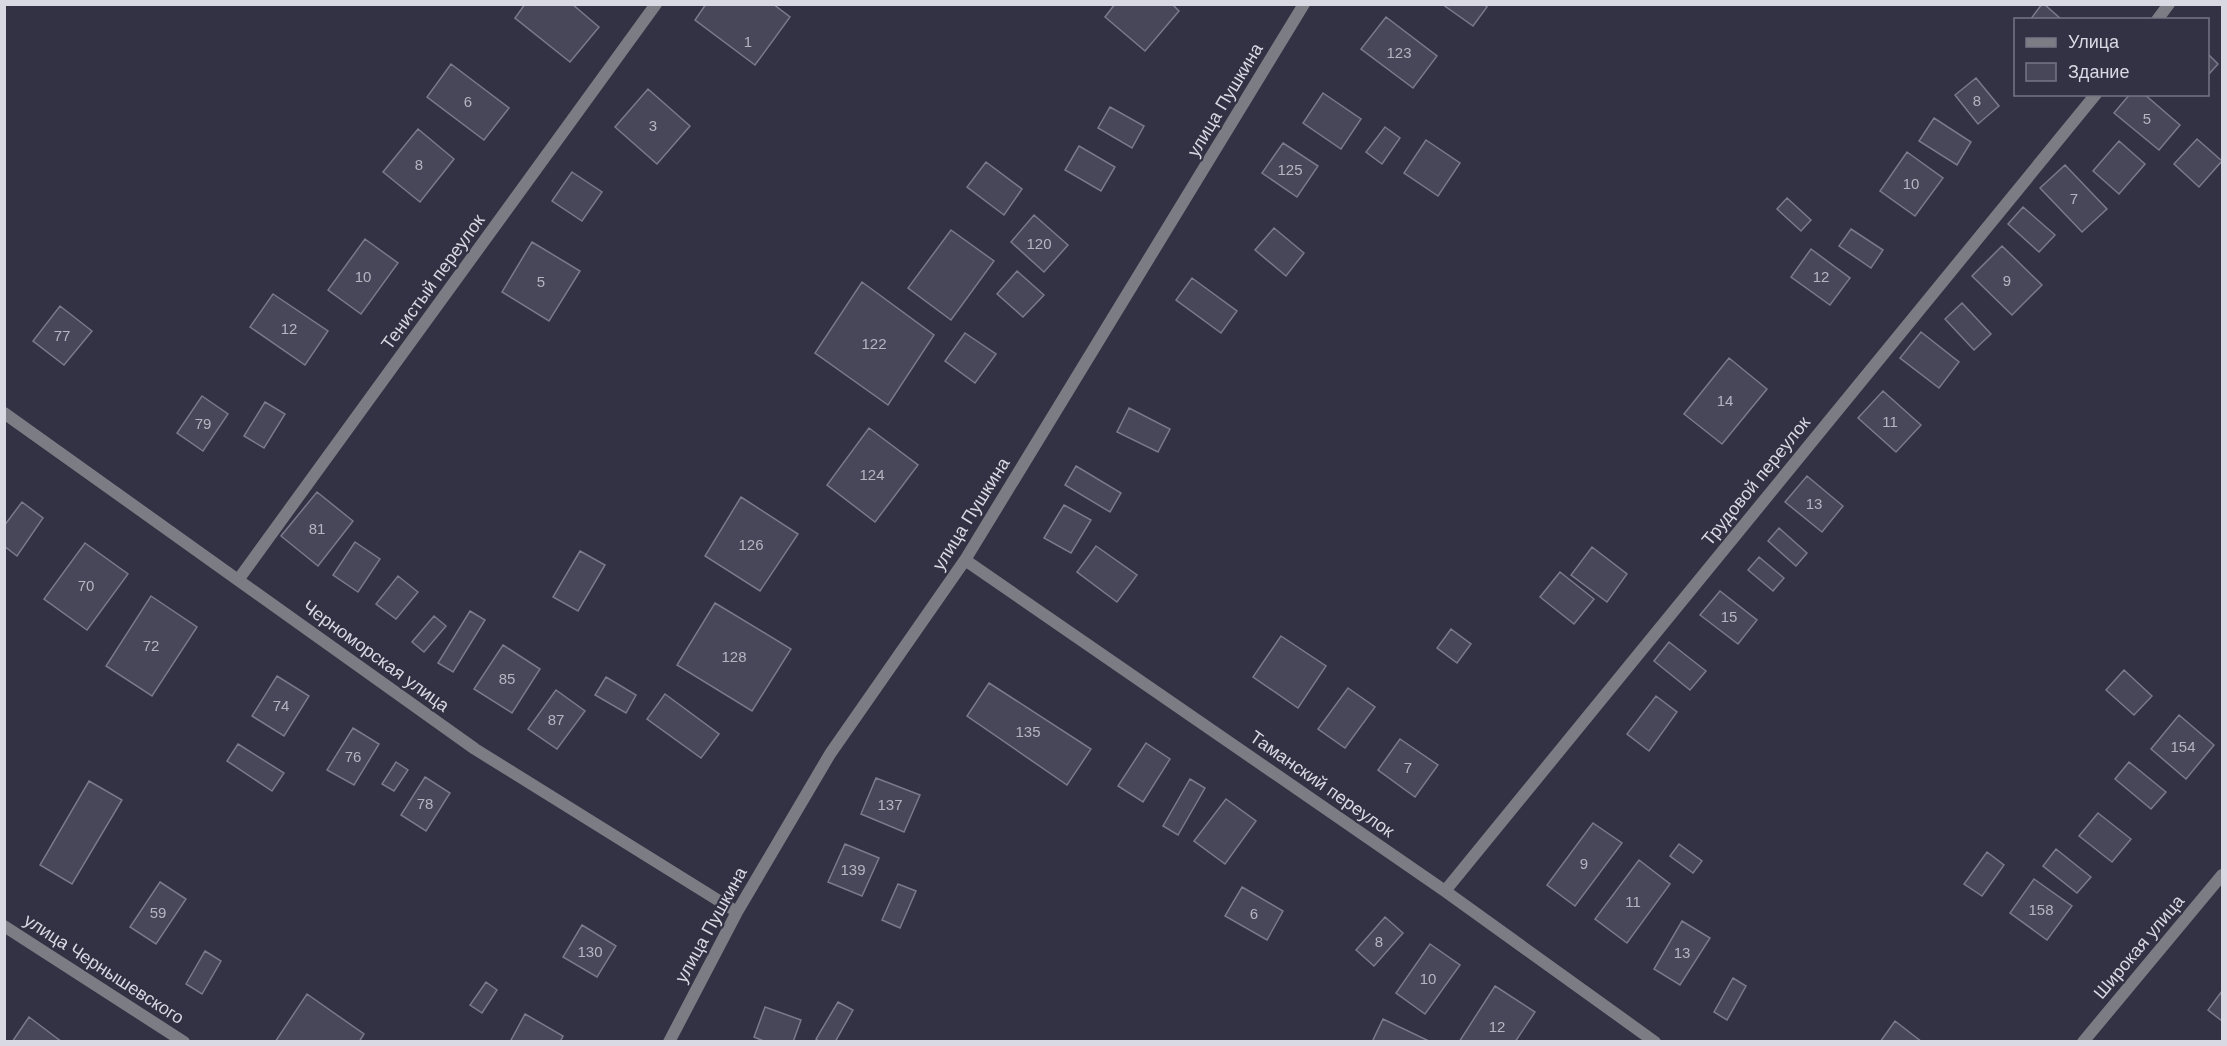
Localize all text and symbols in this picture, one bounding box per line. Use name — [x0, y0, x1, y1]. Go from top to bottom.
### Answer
legend — [2014, 18, 2209, 96]
text: Улица — [2068, 32, 2120, 52]
house number: 1 — [744, 33, 752, 50]
street label: улица Пушкина — [1183, 39, 1267, 160]
house number: 123 — [1386, 44, 1412, 61]
text: Здание — [2068, 62, 2129, 82]
house number: 8 — [1973, 92, 1981, 109]
house number: 6 — [464, 93, 472, 110]
house number: 5 — [2143, 110, 2151, 127]
house number: 3 — [649, 117, 657, 134]
house number: 8 — [415, 156, 423, 173]
house number: 125 — [1277, 161, 1303, 178]
house number: 10 — [1903, 175, 1919, 192]
house number: 7 — [2070, 190, 2078, 207]
street label: Тенистый переулок — [377, 210, 489, 353]
house number: 120 — [1026, 235, 1052, 252]
house number: 10 — [355, 268, 371, 285]
house number: 12 — [1813, 268, 1829, 285]
house number: 9 — [2003, 272, 2011, 289]
house number: 5 — [537, 273, 545, 290]
house number: 12 — [281, 320, 297, 337]
house number: 77 — [54, 327, 70, 344]
house number: 122 — [861, 335, 887, 352]
house number: 14 — [1717, 392, 1733, 409]
street label: Трудовой переулок — [1698, 412, 1814, 549]
house number: 11 — [1882, 413, 1898, 430]
house number: 79 — [195, 415, 211, 432]
street label: улица Пушкина — [928, 453, 1014, 574]
house number: 124 — [859, 466, 885, 483]
house number: 13 — [1806, 495, 1822, 512]
house number: 81 — [309, 520, 325, 537]
house number: 126 — [738, 536, 764, 553]
house number: 70 — [78, 577, 94, 594]
street label: Черноморская улица — [299, 596, 454, 716]
house number: 15 — [1721, 608, 1737, 625]
house number: 72 — [143, 637, 159, 654]
house number: 128 — [721, 648, 747, 665]
house number: 85 — [499, 670, 515, 687]
house number: 74 — [273, 697, 289, 714]
house number: 87 — [548, 711, 564, 728]
house number: 135 — [1015, 723, 1041, 740]
street label: Таманский переулок — [1246, 727, 1398, 841]
house number: 154 — [2170, 738, 2196, 755]
house number: 76 — [345, 748, 361, 765]
house number: 7 — [1404, 759, 1412, 776]
house number: 78 — [417, 795, 433, 812]
house number: 137 — [877, 796, 903, 813]
house number: 9 — [1580, 855, 1588, 872]
house number: 139 — [840, 861, 866, 878]
street label: улица Пушкина — [671, 863, 751, 986]
street label: Широкая улица — [2090, 890, 2189, 1003]
house number: 11 — [1625, 893, 1641, 910]
house number: 158 — [2028, 901, 2054, 918]
house number: 59 — [150, 904, 166, 921]
house number: 6 — [1250, 905, 1258, 922]
street label: улица Чернышевского — [20, 910, 188, 1028]
house number: 8 — [1375, 933, 1383, 950]
house number: 130 — [577, 943, 603, 960]
house number: 13 — [1674, 944, 1690, 961]
house number: 10 — [1420, 970, 1436, 987]
house number: 12 — [1489, 1018, 1505, 1035]

